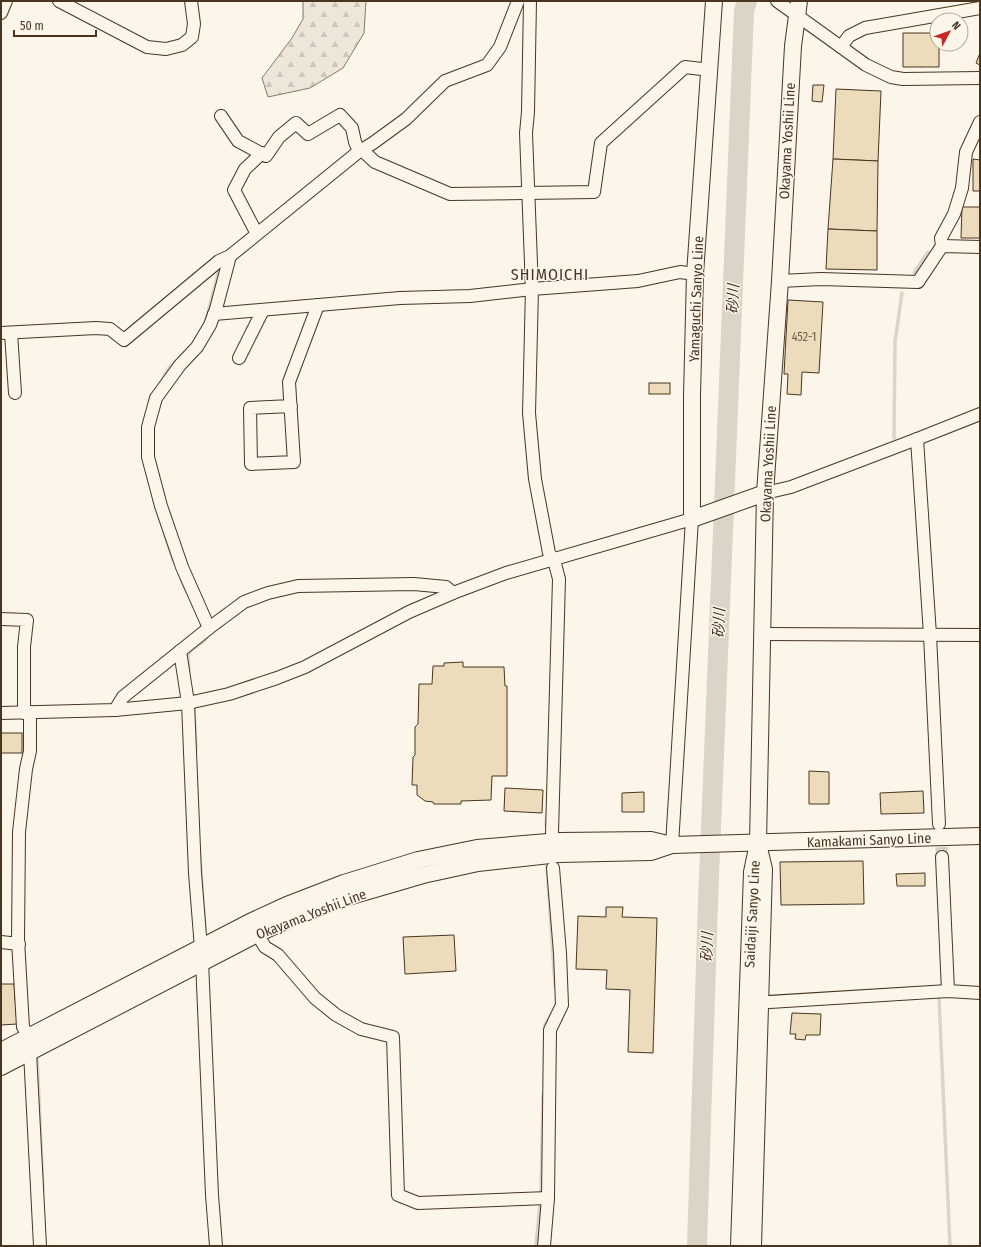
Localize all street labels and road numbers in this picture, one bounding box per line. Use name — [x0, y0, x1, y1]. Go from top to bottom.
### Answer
street label: Okayama Yoshii Line — [776, 82, 799, 200]
street label: Yamaguchi Sanyo Line — [686, 236, 707, 362]
street label: Okayama Yoshii Line — [757, 405, 780, 523]
street label: Kamakami Sanyo Line — [807, 830, 932, 851]
street label: Saidaiji Sanyo Line — [741, 860, 764, 968]
street label: Okayama Yoshii Line — [254, 886, 369, 943]

